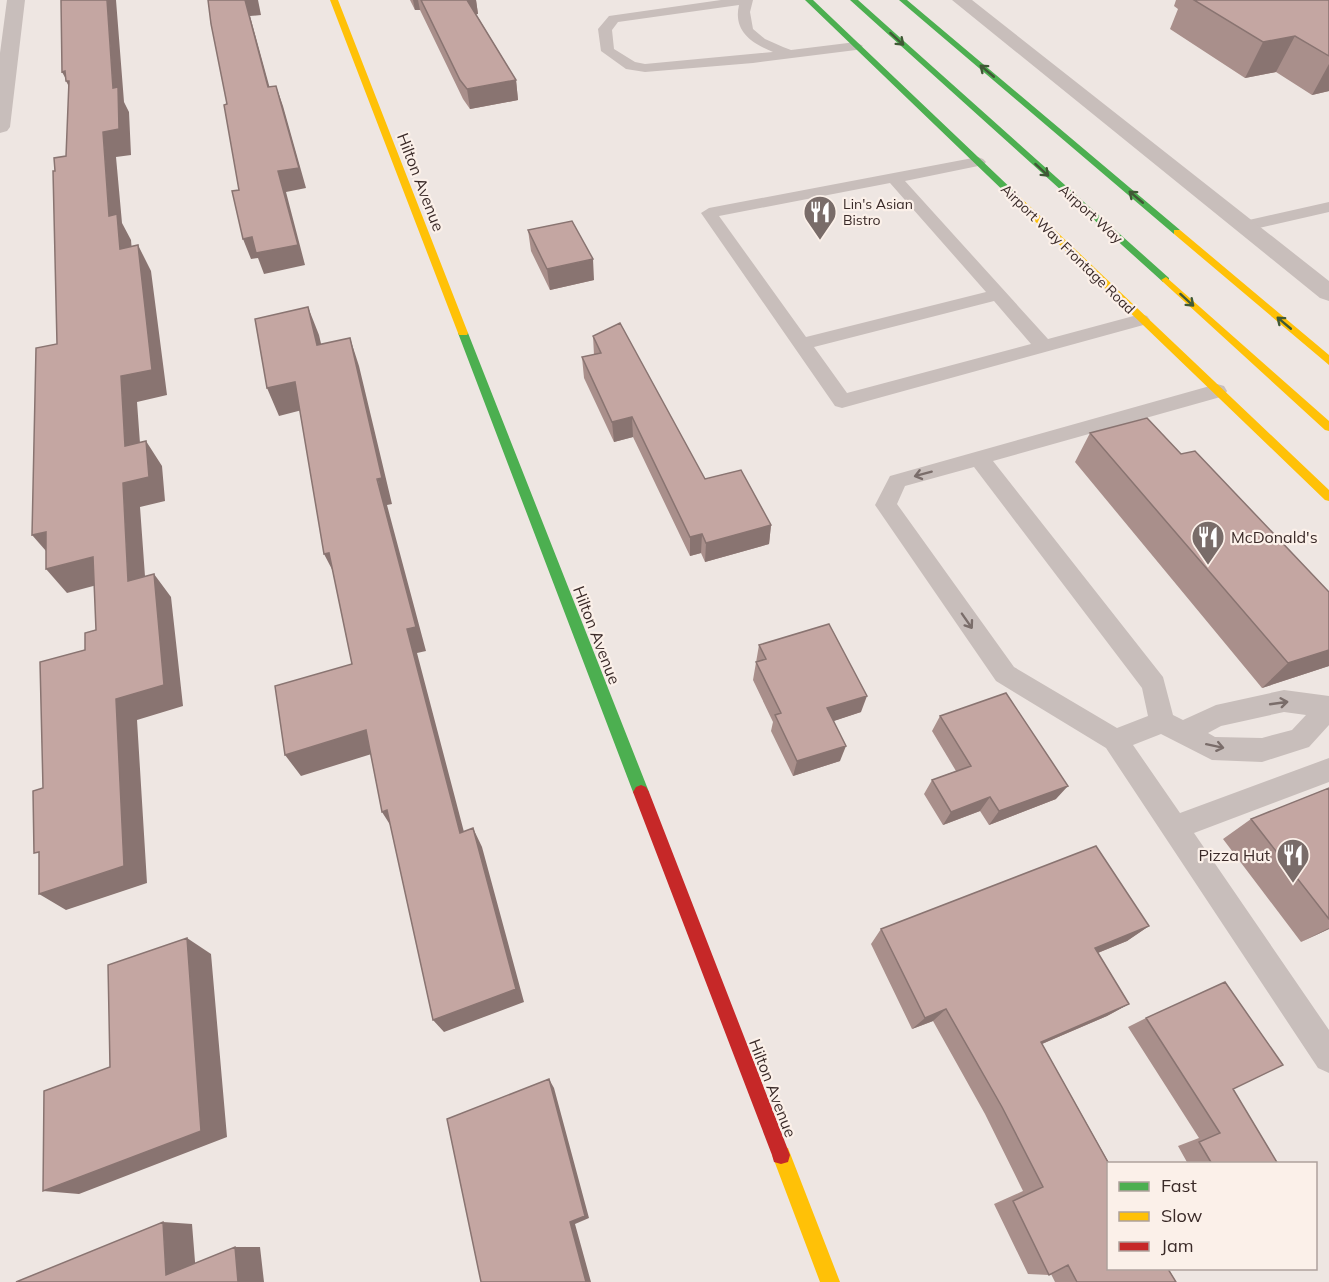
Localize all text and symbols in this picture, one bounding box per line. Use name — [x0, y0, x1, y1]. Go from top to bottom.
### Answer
one-way arrow — [889, 32, 904, 46]
one-way arrow — [979, 65, 995, 78]
street label: Hilton Avenue — [393, 130, 449, 234]
one-way arrow — [1034, 162, 1049, 176]
street label: Airport Way Frontage Road — [997, 180, 1139, 318]
street label: Airport Way — [1055, 181, 1127, 248]
one-way arrow — [1128, 191, 1144, 204]
restaurant icon: Lin's Asian Bistro — [802, 194, 838, 241]
place label: Lin's Asian Bistro — [843, 195, 913, 229]
one-way arrow — [1179, 293, 1194, 307]
one-way arrow — [1276, 317, 1292, 330]
one-way arrow — [914, 468, 933, 480]
restaurant icon: McDonald's — [1190, 519, 1226, 566]
place label: McDonald's — [1231, 527, 1318, 547]
street label: Hilton Avenue — [569, 583, 625, 687]
one-way arrow — [961, 613, 974, 629]
one-way arrow — [1268, 697, 1288, 708]
one-way arrow — [1205, 741, 1224, 752]
restaurant icon: Pizza Hut — [1275, 837, 1311, 884]
place label: Pizza Hut — [1198, 845, 1270, 865]
street label: Hilton Avenue — [745, 1036, 801, 1140]
legend — [1107, 1162, 1317, 1270]
text: Fast — [1161, 1174, 1197, 1197]
text: Slow — [1161, 1204, 1203, 1227]
text: Jam — [1161, 1234, 1194, 1257]

